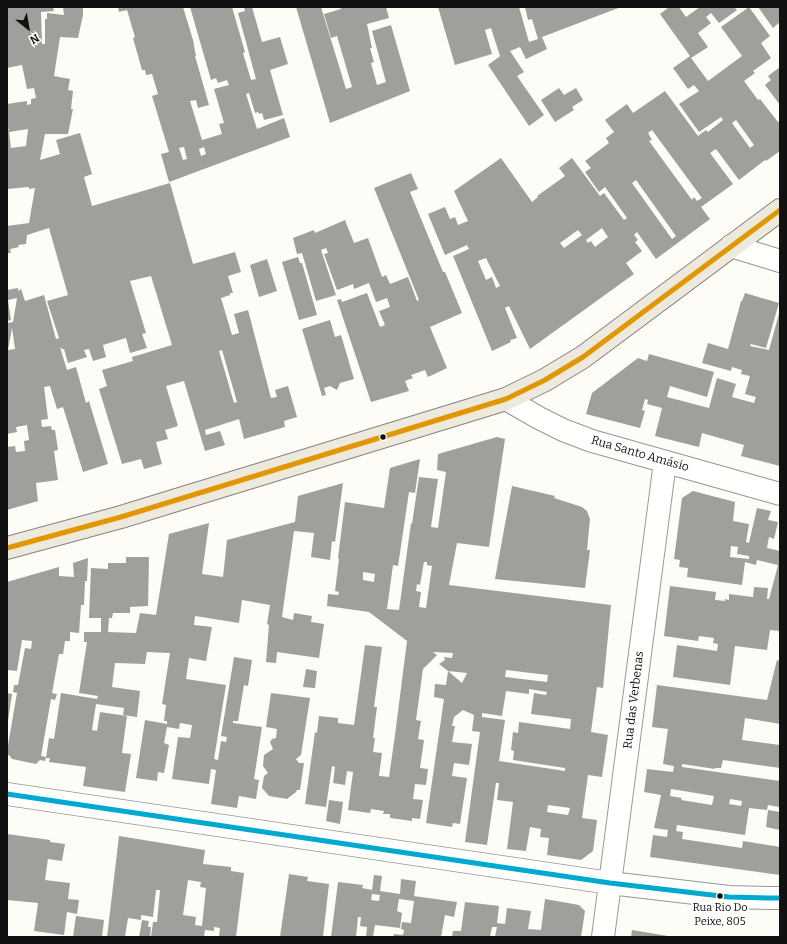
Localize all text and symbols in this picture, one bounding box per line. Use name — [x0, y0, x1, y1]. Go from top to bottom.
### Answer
north arrow — [8, 8, 48, 48]
text: N — [27, 31, 41, 46]
unlabelled marker — [378, 432, 388, 442]
street label: Rua Santo Amásio — [589, 433, 691, 475]
street label: Rua das Verbenas — [621, 650, 647, 750]
marker: Rua Rio Do Peixe, 805 — [715, 891, 725, 901]
place label: Rua Rio Do Peixe, 805 — [692, 901, 748, 927]

